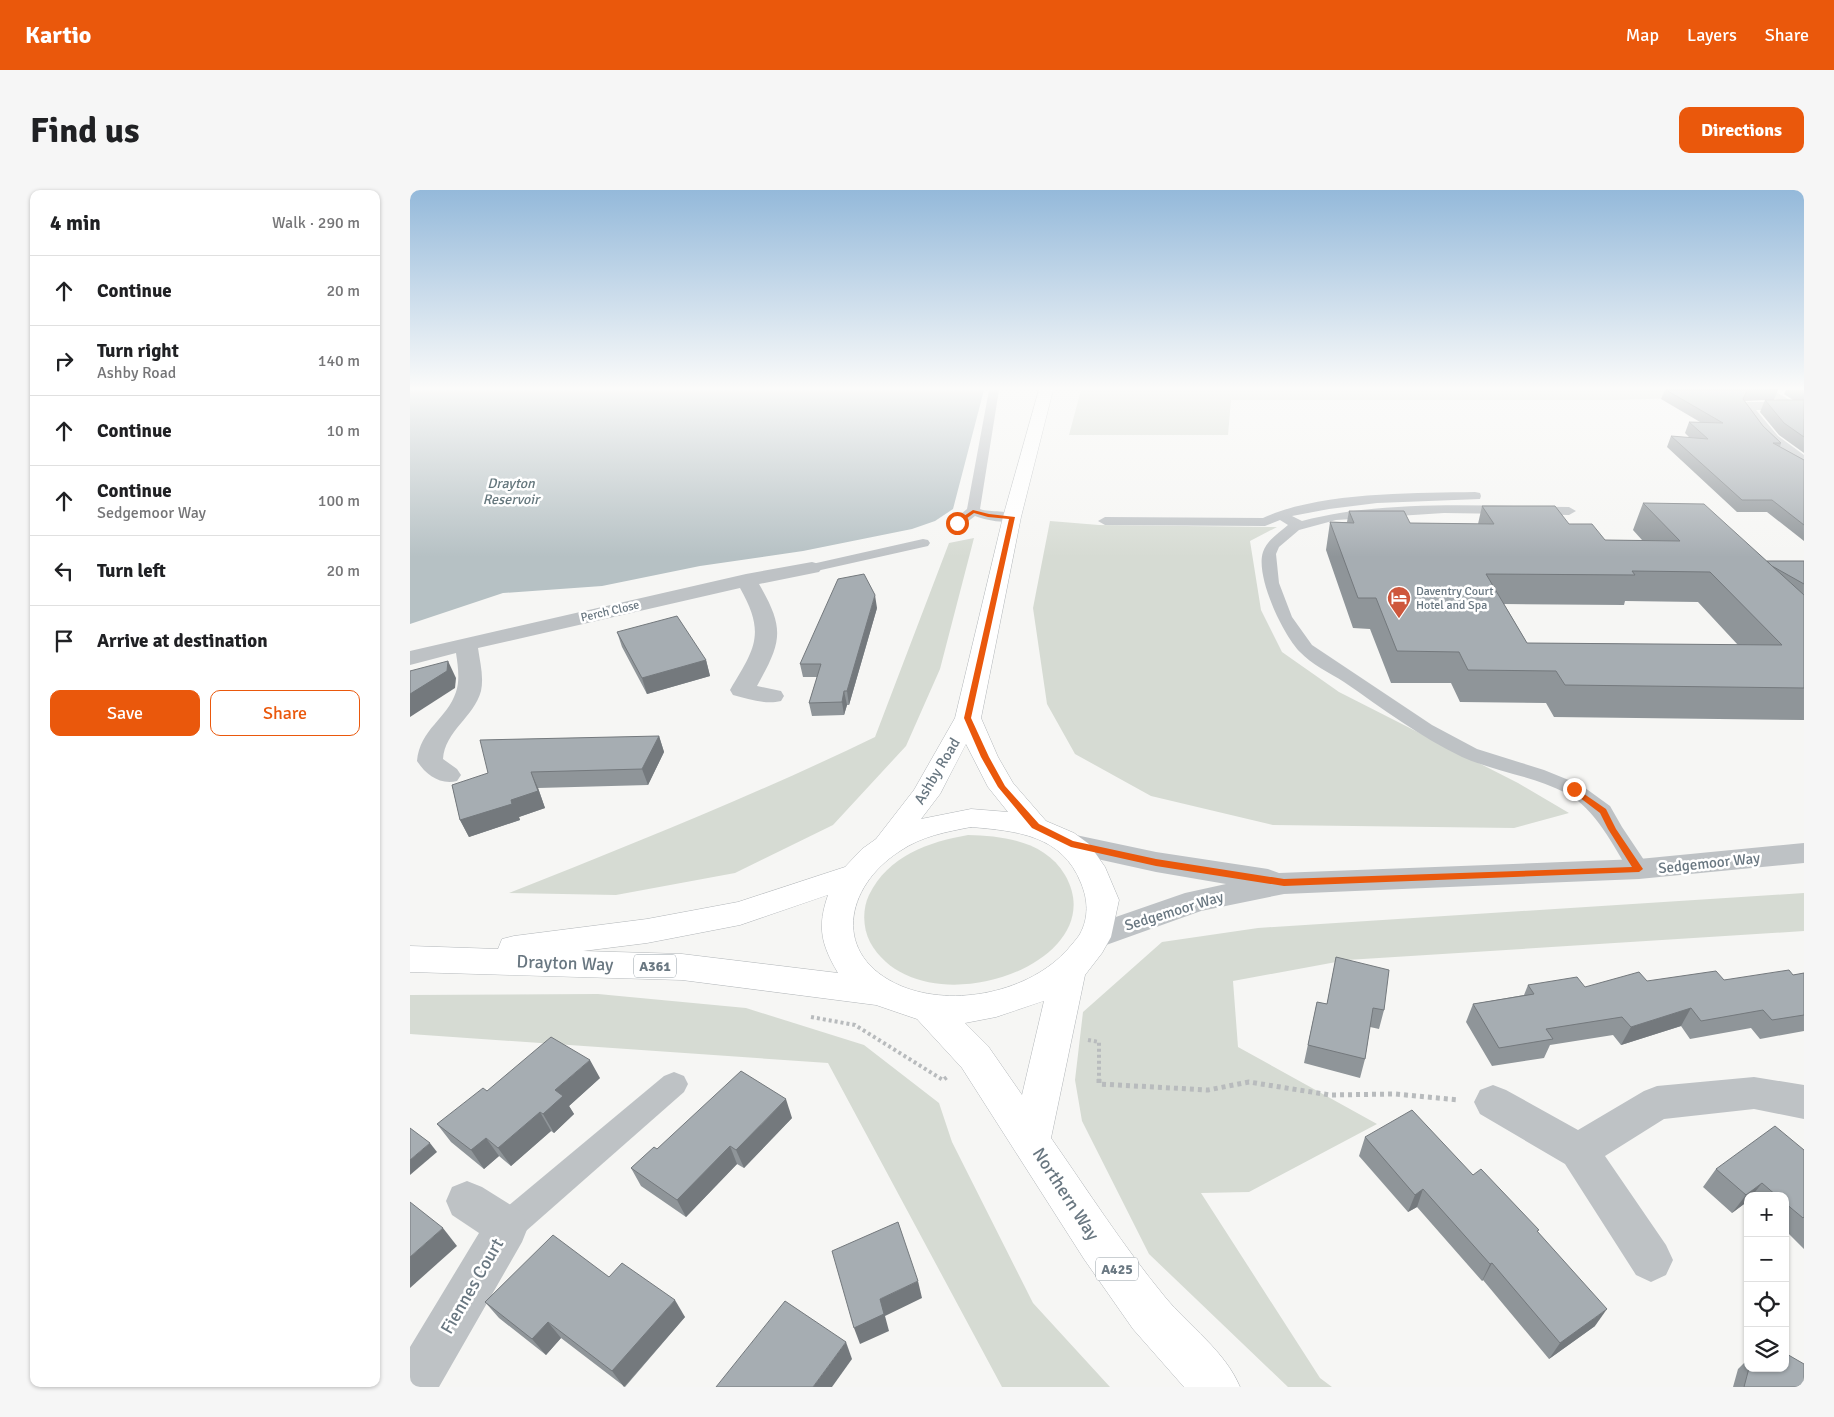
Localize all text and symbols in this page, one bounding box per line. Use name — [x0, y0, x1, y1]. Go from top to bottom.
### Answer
text: Kartio — [25, 20, 91, 50]
text: Map — [1626, 24, 1659, 46]
text: Layers — [1687, 24, 1737, 46]
text: Share — [1765, 24, 1809, 46]
button: Directions — [1679, 107, 1804, 153]
text: Find us — [30, 109, 140, 152]
text: 4 min — [50, 210, 101, 236]
text: Walk · 290 m — [272, 213, 360, 233]
icon: ahead — [50, 277, 78, 305]
text: Continue — [97, 279, 172, 303]
text: 20 m — [326, 281, 360, 301]
text: Turn right — [97, 339, 179, 363]
icon: right — [50, 347, 78, 375]
text: 140 m — [318, 351, 360, 371]
text: Ashby Road — [97, 363, 176, 383]
icon: ahead — [50, 417, 78, 445]
text: Continue — [97, 419, 172, 443]
text: 10 m — [326, 421, 360, 441]
water label: Drayton Reservoir — [483, 475, 541, 508]
text: Continue — [97, 479, 172, 503]
icon: ahead — [50, 487, 78, 515]
text: 100 m — [318, 491, 360, 511]
text: Sedgemoor Way — [97, 503, 206, 523]
route start — [946, 512, 969, 535]
icon: left — [50, 557, 78, 585]
text: Turn left — [97, 559, 166, 583]
text: 20 m — [326, 561, 360, 581]
place label: Daventry Court Hotel and Spa — [1416, 584, 1493, 613]
hotel icon: Daventry Court Hotel and Spa — [1386, 585, 1412, 619]
street label: Perch Close — [579, 597, 641, 626]
icon: arrive — [50, 627, 78, 655]
text: Arrive at destination — [97, 629, 268, 653]
button: Save — [50, 690, 200, 736]
button: Share — [210, 690, 360, 736]
street label: Ashby Road — [910, 735, 964, 807]
route end — [1563, 778, 1586, 801]
street label: Sedgemoor Way — [1657, 849, 1761, 877]
street label: Sedgemoor Way — [1122, 887, 1226, 935]
street label: Drayton Way — [516, 950, 614, 976]
road number: A361 — [634, 954, 676, 978]
street label: Northern Way — [1028, 1144, 1104, 1245]
map controls — [1744, 1192, 1789, 1372]
button: + — [1744, 1192, 1789, 1237]
street label: Fiennes Court — [436, 1234, 508, 1338]
button: − — [1744, 1237, 1789, 1282]
road number: A425 — [1096, 1258, 1138, 1280]
button: locate — [1744, 1282, 1789, 1327]
button: layers — [1744, 1327, 1789, 1372]

